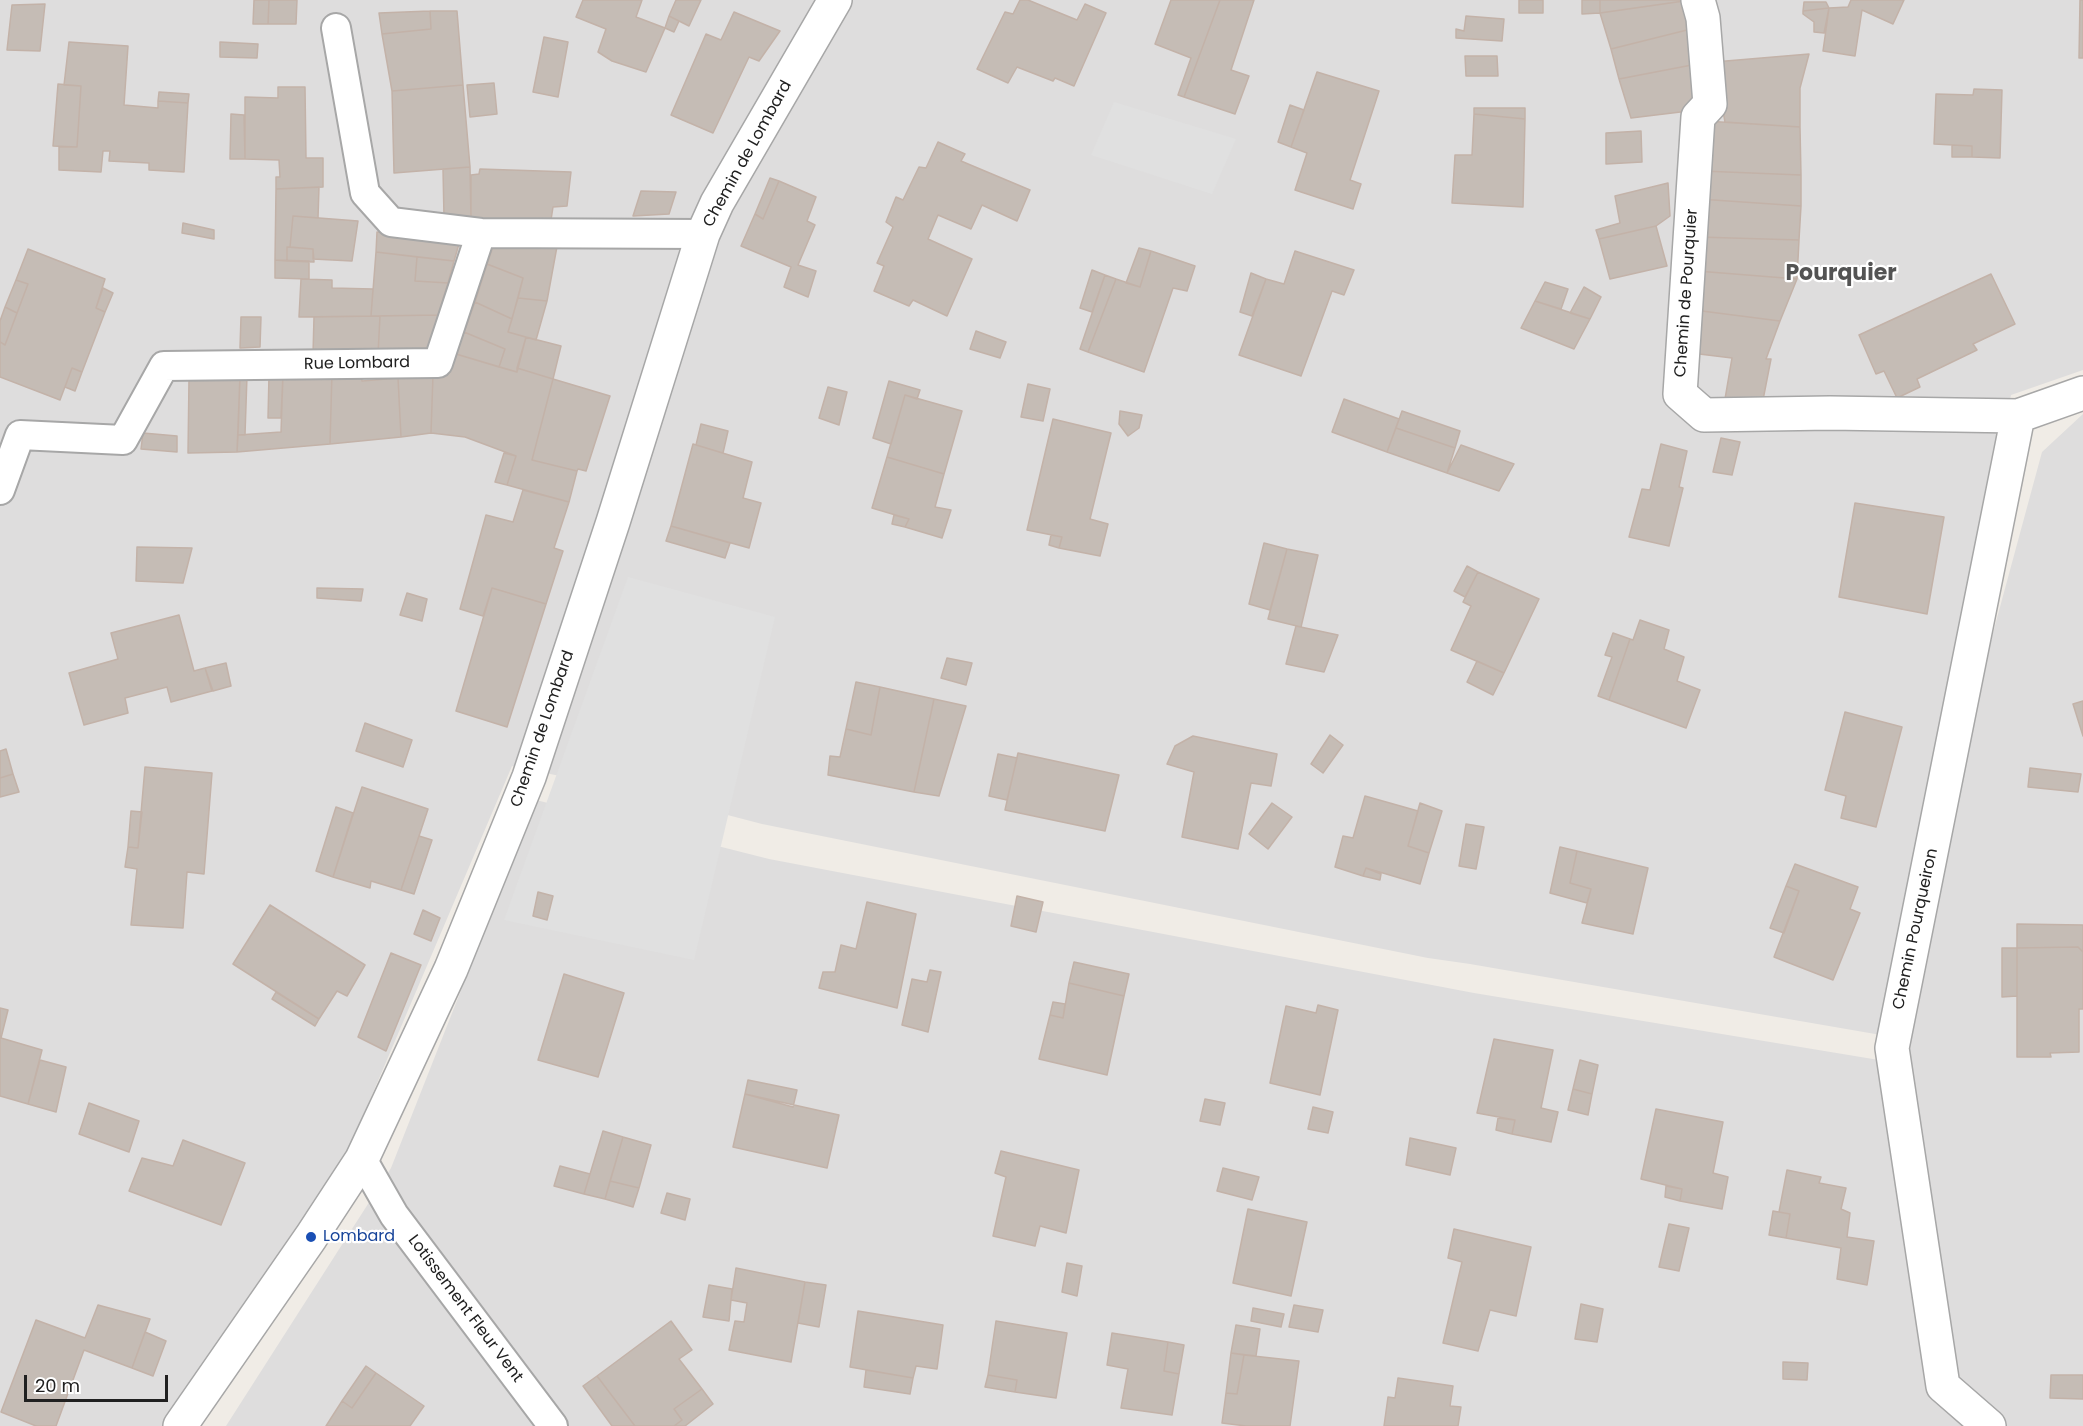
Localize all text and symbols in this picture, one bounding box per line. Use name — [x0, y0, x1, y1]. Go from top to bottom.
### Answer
street label: Chemin de Lombard — [700, 77, 796, 231]
street label: Chemin de Pourquier — [1672, 208, 1702, 378]
district label: Pourquier — [1785, 261, 1897, 287]
street label: Rue Lombard — [304, 353, 410, 375]
street label: Chemin de Lombard — [507, 648, 579, 810]
street label: Chemin Pourqueiron — [1890, 847, 1942, 1011]
place label: Lombard — [323, 1227, 395, 1247]
marker: Lombard — [304, 1230, 318, 1244]
street label: Lotissement Fleur Vent — [403, 1232, 527, 1386]
scale bar — [27, 1363, 171, 1401]
text: 20 m — [35, 1373, 80, 1398]

